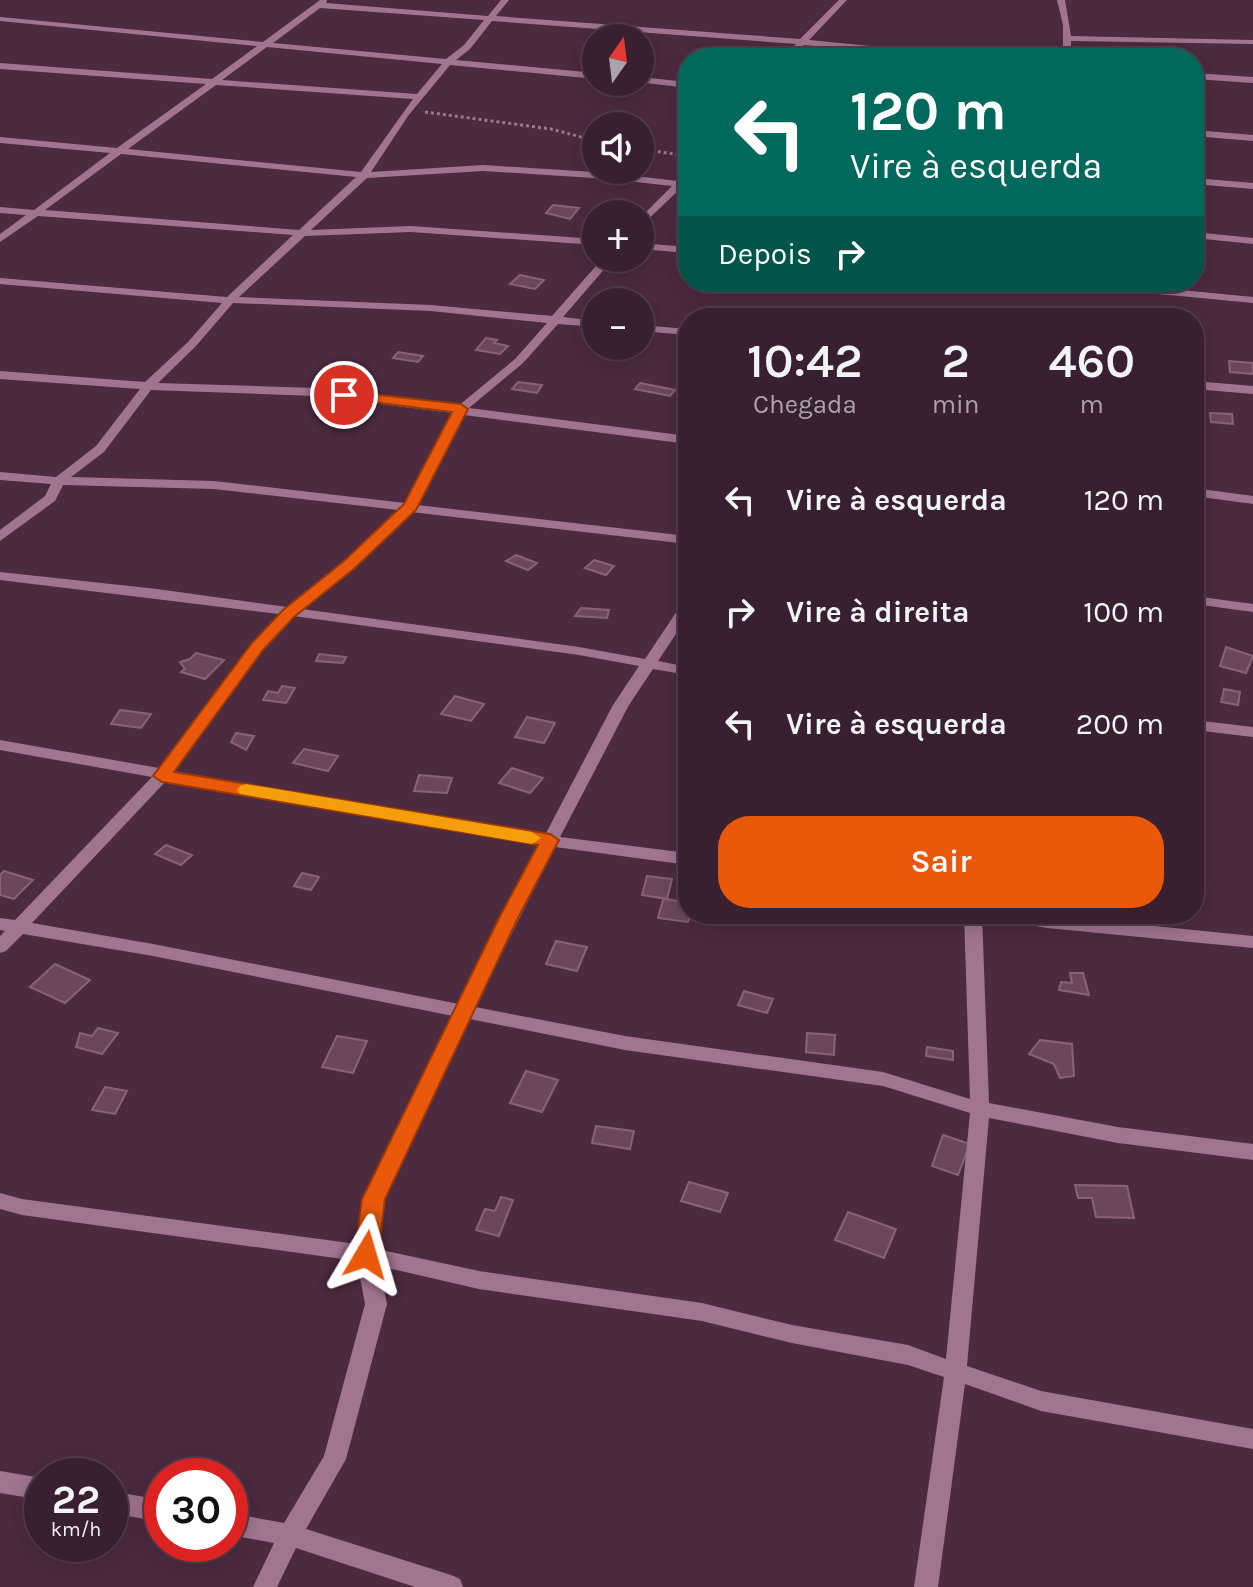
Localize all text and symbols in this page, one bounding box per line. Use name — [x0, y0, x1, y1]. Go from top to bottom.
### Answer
north arrow — [582, 24, 654, 96]
map controls — [582, 24, 654, 360]
text: 120 m — [850, 78, 1007, 143]
icon: left — [718, 80, 822, 184]
button: sound — [582, 112, 654, 184]
text: Vire à esquerda — [850, 145, 1102, 187]
button: + — [582, 200, 654, 272]
icon: right — [828, 232, 872, 276]
text: Depois — [718, 236, 812, 272]
button: − — [582, 288, 654, 360]
text: 10:42 — [747, 333, 863, 389]
text: 2 — [941, 333, 970, 389]
text: 460 — [1048, 333, 1135, 389]
pin — [310, 361, 378, 429]
icon: arrive — [322, 373, 366, 417]
text: Chegada — [753, 389, 857, 420]
text: min — [932, 389, 980, 420]
text: m — [1080, 389, 1104, 420]
icon: left — [718, 478, 762, 522]
text: Vire à esquerda — [786, 482, 1007, 518]
text: 120 m — [1084, 482, 1164, 518]
icon: right — [718, 590, 762, 634]
text: Vire à direita — [786, 594, 969, 630]
text: 100 m — [1083, 594, 1164, 630]
icon: left — [718, 702, 762, 746]
text: Vire à esquerda — [786, 706, 1007, 742]
text: 200 m — [1076, 706, 1164, 742]
button: Sair — [718, 816, 1164, 908]
position arrow — [324, 1213, 408, 1297]
speed limit sign: 30 — [144, 1458, 248, 1562]
text: 22 — [52, 1476, 100, 1523]
text: km/h — [51, 1518, 101, 1541]

